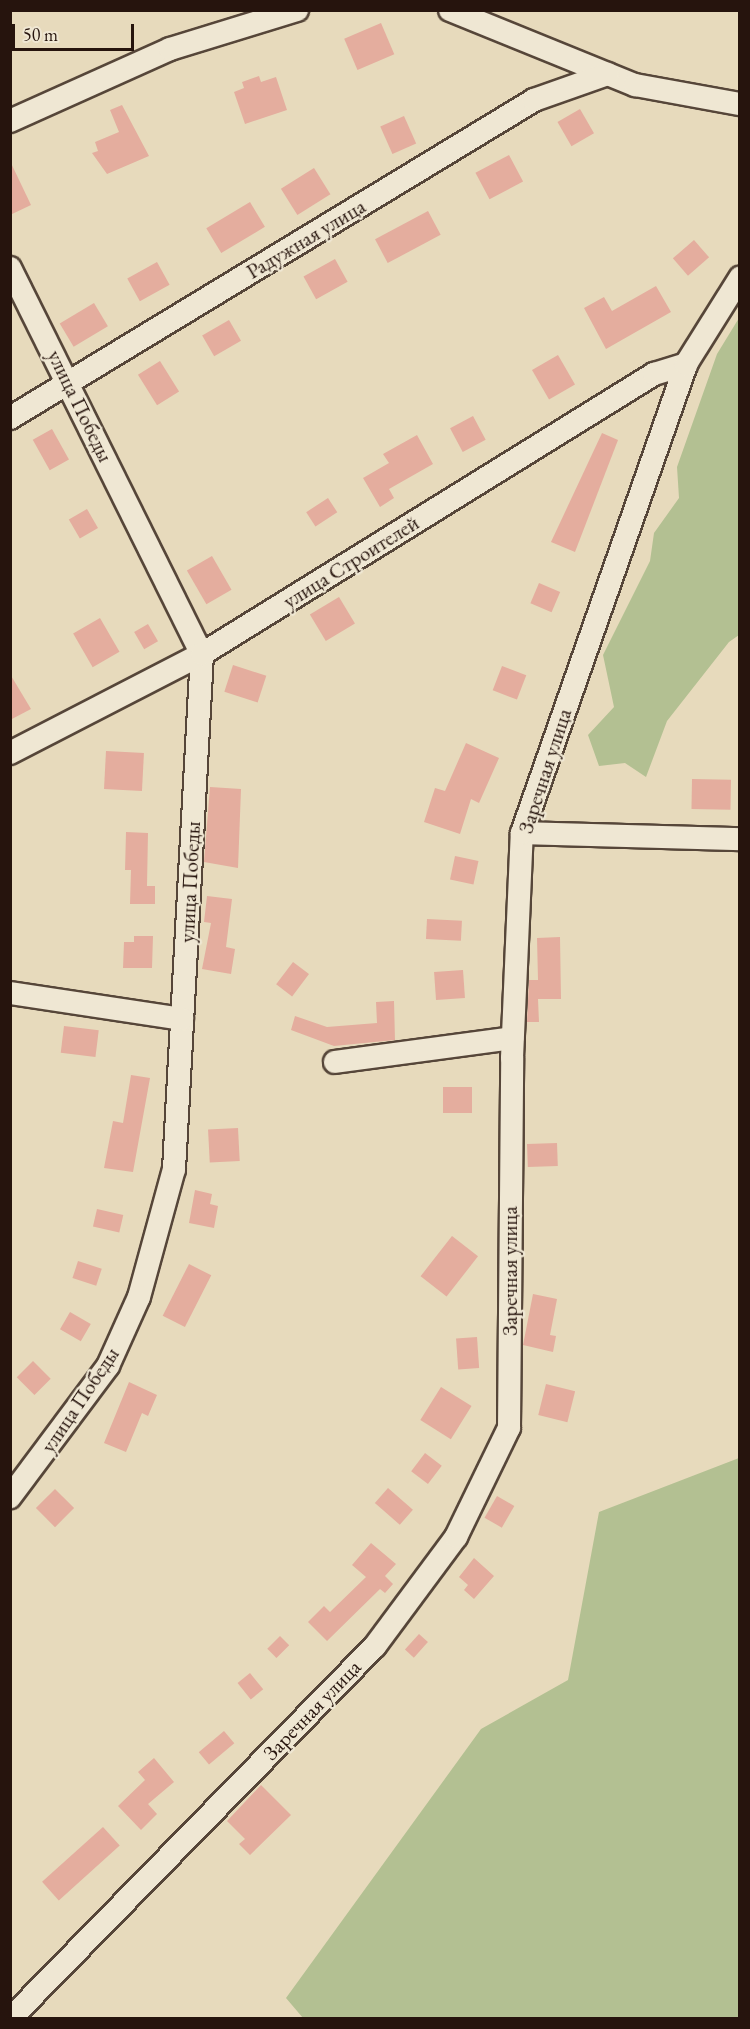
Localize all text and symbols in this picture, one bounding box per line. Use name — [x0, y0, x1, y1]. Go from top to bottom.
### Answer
scale bar — [15, 12, 136, 50]
text: 50 m — [23, 23, 58, 46]
street label: Радужная улица — [242, 194, 370, 284]
street label: улица Победы — [42, 346, 118, 466]
street label: улица Строителей — [278, 510, 424, 614]
street label: Заречная улица — [513, 706, 577, 836]
street label: улица Победы — [174, 821, 206, 943]
street label: Заречная улица — [497, 1206, 523, 1336]
street label: улица Победы — [36, 1343, 124, 1457]
street label: Заречная улица — [258, 1655, 366, 1765]

